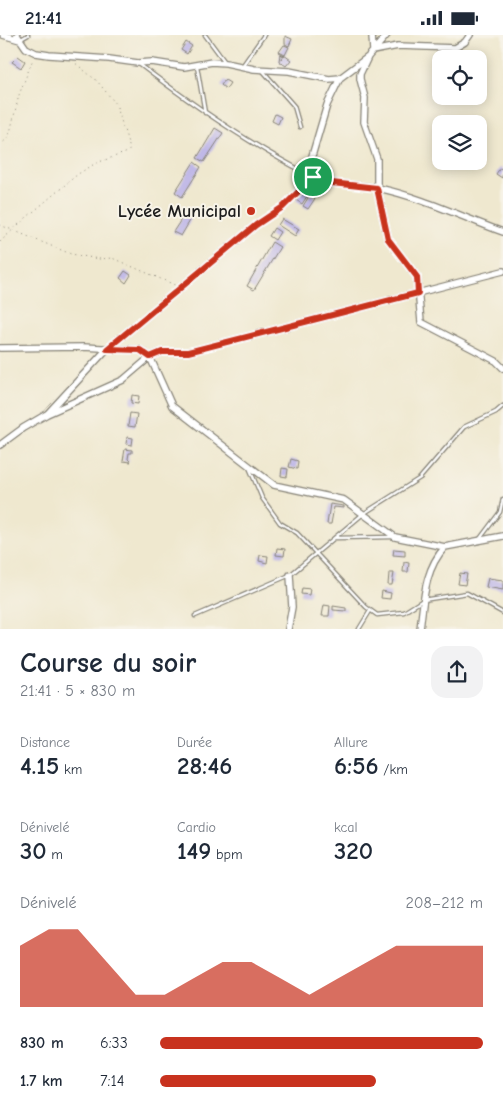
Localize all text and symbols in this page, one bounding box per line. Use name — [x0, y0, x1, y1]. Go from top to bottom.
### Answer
text: 21:41 — [25, 7, 62, 29]
map controls — [432, 50, 487, 170]
button: locate — [432, 50, 487, 105]
button: layers — [432, 115, 487, 170]
pin — [292, 156, 334, 198]
icon: arrive — [299, 163, 327, 191]
place label: Lycée Municipal — [118, 201, 241, 222]
marker: Lycée Municipal — [245, 205, 257, 217]
button: share — [431, 646, 483, 698]
text: Course du soir — [20, 647, 196, 679]
text: 21:41 · 5 × 830 m — [20, 682, 135, 700]
text: Distance — [20, 734, 70, 751]
text: Durée — [177, 734, 212, 751]
text: Allure — [334, 734, 368, 751]
text: 4.15 — [20, 751, 59, 780]
text: 28:46 — [177, 751, 232, 780]
text: 6:56 — [334, 751, 379, 780]
text: km — [59, 761, 82, 778]
text: /km — [379, 761, 408, 778]
text: Dénivelé — [20, 819, 69, 836]
text: Cardio — [177, 819, 216, 836]
text: kcal — [334, 819, 358, 836]
text: 30 — [20, 836, 47, 865]
text: 149 — [177, 836, 211, 865]
text: 320 — [334, 836, 373, 865]
text: m — [47, 846, 63, 863]
text: bpm — [211, 846, 243, 863]
text: Dénivelé — [20, 894, 76, 912]
text: 208–212 m — [405, 894, 483, 912]
text: 830 m — [20, 1034, 64, 1052]
text: 6:33 — [100, 1034, 128, 1052]
text: 1.7 km — [20, 1072, 63, 1090]
text: 7:14 — [100, 1072, 125, 1090]

